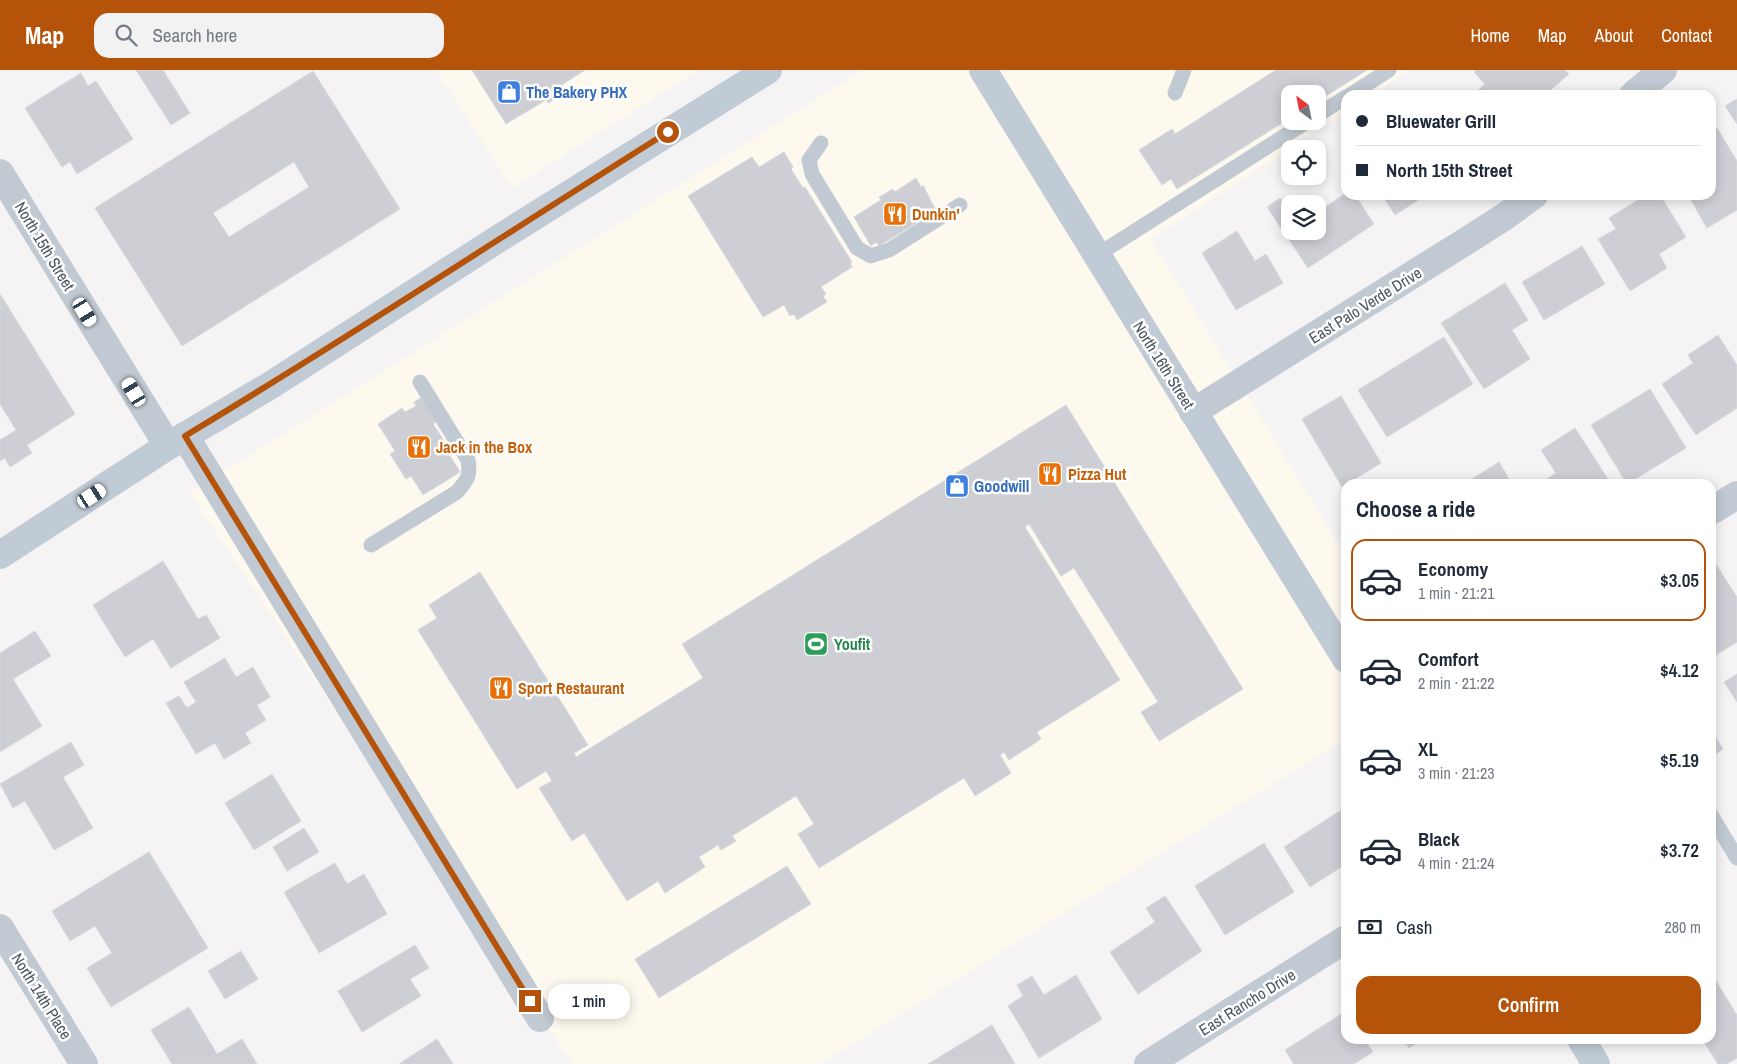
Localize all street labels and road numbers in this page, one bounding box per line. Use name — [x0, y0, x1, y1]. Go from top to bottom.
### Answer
street label: North 15th Street — [10, 198, 80, 295]
street label: East Palo Verde Drive — [1304, 261, 1426, 349]
street label: North 16th Street — [1128, 317, 1200, 413]
street label: North 14th Place — [7, 949, 77, 1043]
street label: East Rancho Drive — [1194, 963, 1300, 1041]

